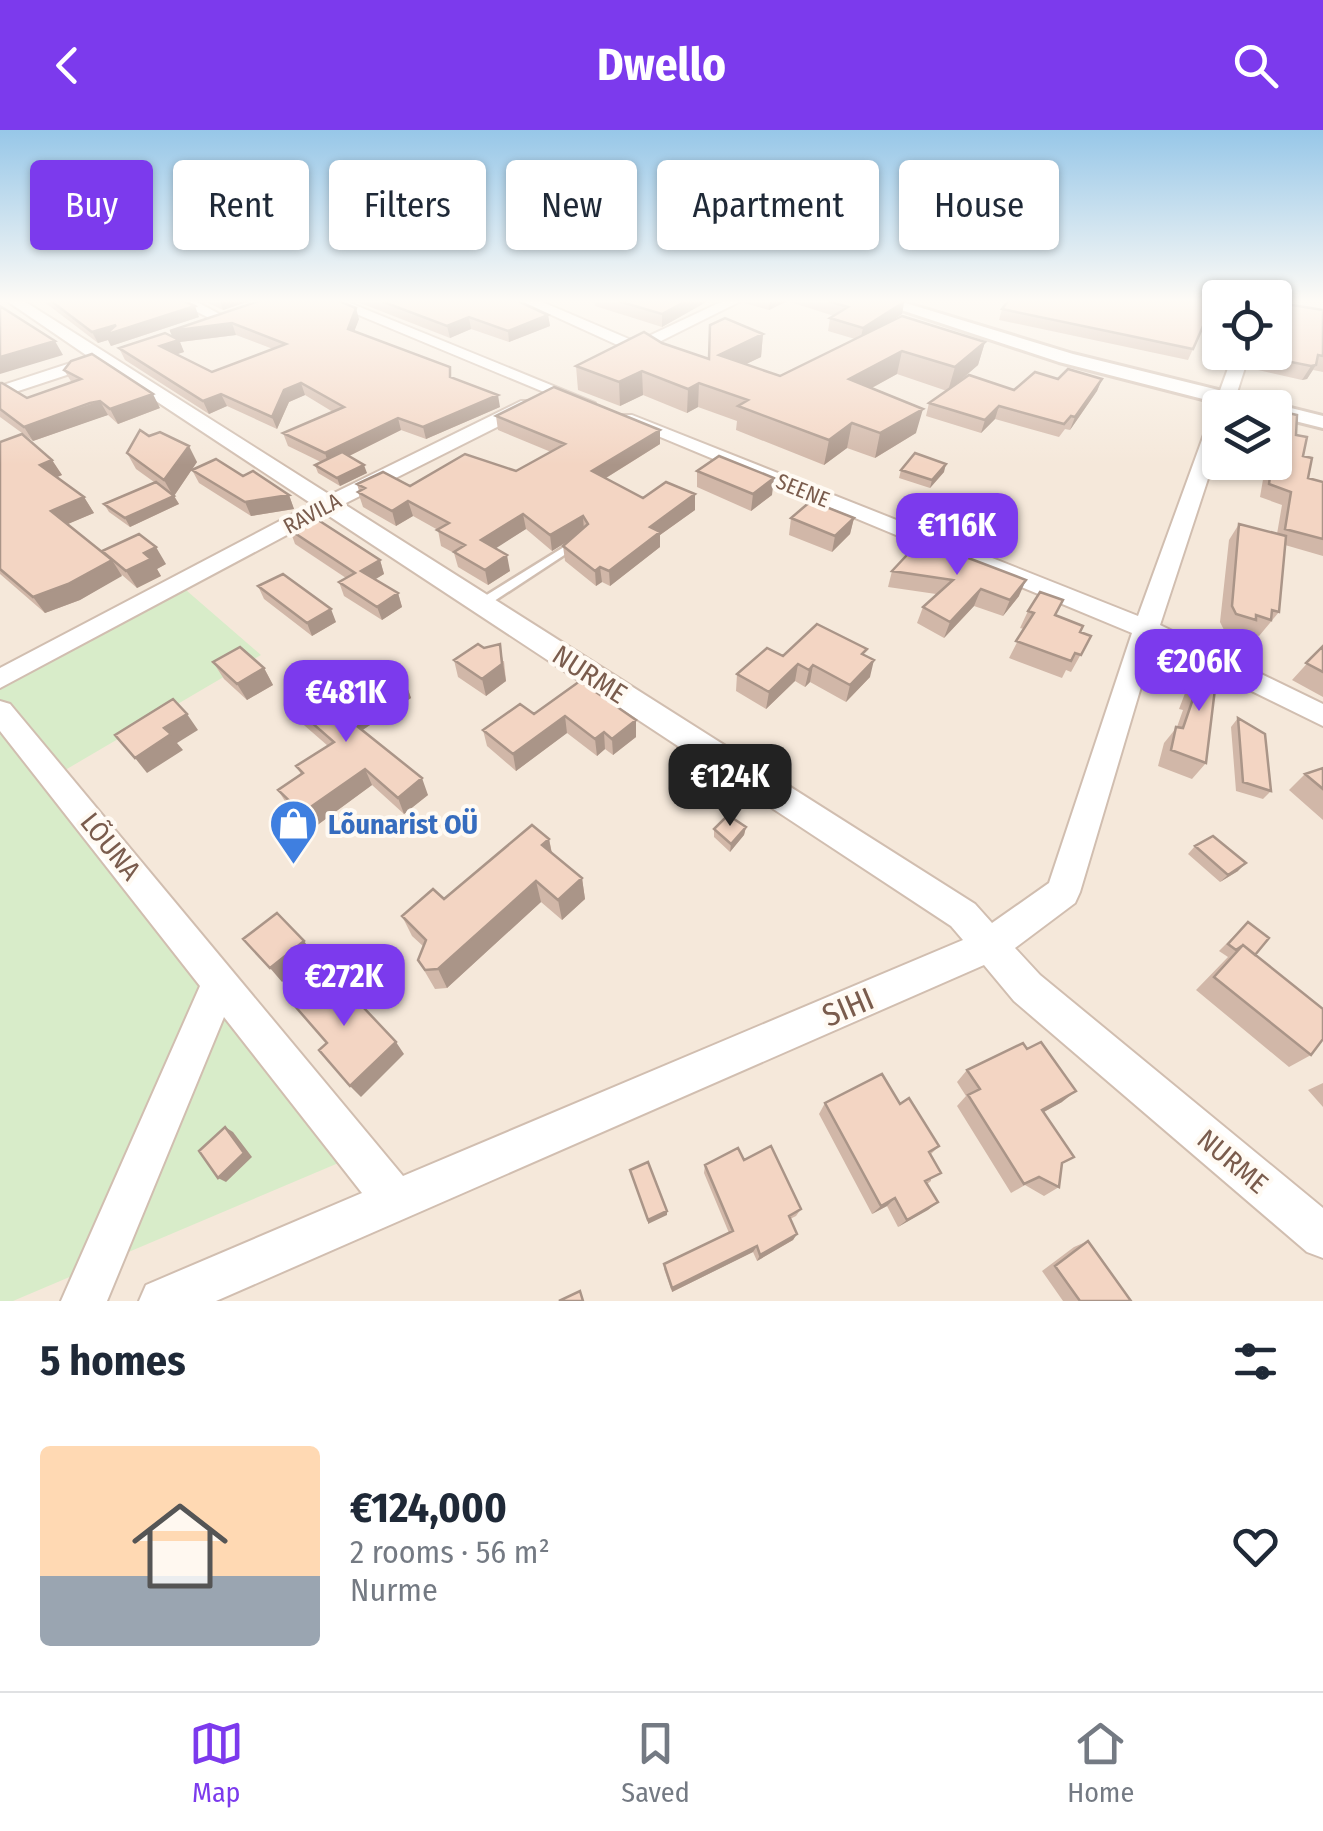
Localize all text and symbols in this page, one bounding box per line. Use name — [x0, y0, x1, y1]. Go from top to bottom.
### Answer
icon: back — [40, 38, 95, 93]
text: Dwello — [597, 38, 726, 92]
icon: search — [1228, 38, 1283, 93]
chip: Buy — [30, 160, 153, 250]
chip: Rent — [173, 160, 309, 250]
chip: Filters — [329, 160, 486, 250]
chip: New — [506, 160, 637, 250]
chip: Apartment — [657, 160, 879, 250]
chip: House — [899, 160, 1059, 250]
map controls — [1202, 280, 1292, 480]
button: locate — [1202, 280, 1292, 370]
button: layers — [1202, 390, 1292, 480]
street label: SEENE — [772, 468, 833, 513]
street label: RAVILA — [279, 487, 346, 540]
pin: €116K — [887, 493, 1027, 578]
text: €116K — [918, 506, 996, 544]
pin: €206K — [1129, 629, 1269, 714]
street label: NURME — [546, 638, 633, 711]
text: €206K — [1157, 642, 1241, 680]
pin: €481K — [276, 660, 416, 745]
text: €481K — [306, 673, 386, 711]
pin: €124K — [660, 744, 800, 829]
text: €124K — [691, 757, 769, 795]
shop icon: Lõunarist OÜ — [267, 798, 319, 866]
street label: LÕUNA — [74, 806, 148, 887]
place label: Lõunarist OÜ — [328, 808, 478, 841]
pin: €272K — [274, 944, 414, 1029]
text: €272K — [305, 957, 383, 995]
street label: SIHI — [817, 979, 879, 1035]
street label: NURME — [1191, 1122, 1275, 1200]
icon: filters — [1228, 1334, 1283, 1389]
text: 5 homes — [40, 1336, 186, 1386]
text: €124,000 — [350, 1483, 507, 1533]
icon: home — [120, 1486, 240, 1606]
icon: heart — [1228, 1519, 1283, 1574]
text: 2 rooms · 56 m² — [350, 1533, 550, 1571]
text: Nurme — [350, 1571, 438, 1609]
tab: Map — [189, 1716, 244, 1809]
tab: Saved — [621, 1716, 690, 1809]
tab: Home — [1067, 1716, 1134, 1809]

